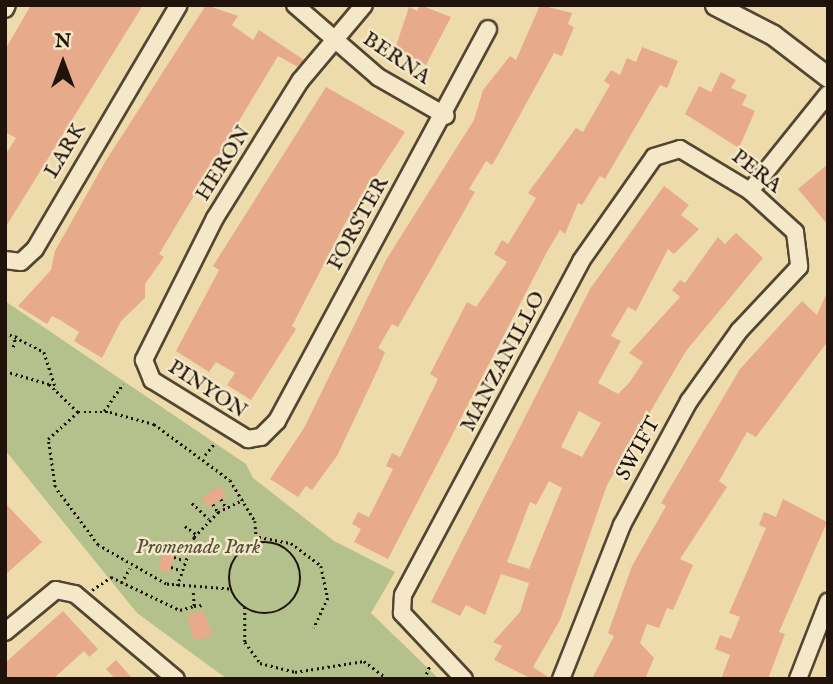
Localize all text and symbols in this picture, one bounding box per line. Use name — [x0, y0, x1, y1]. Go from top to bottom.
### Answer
street label: BERNA — [357, 27, 435, 91]
north arrow — [28, 28, 98, 98]
text: N — [55, 30, 71, 54]
street label: LARK — [40, 119, 92, 183]
street label: HERON — [191, 122, 257, 206]
street label: PERA — [726, 145, 786, 199]
street label: FORSTER — [323, 173, 395, 275]
street label: MANZANILLO — [456, 287, 552, 437]
street label: PINYON — [163, 355, 251, 425]
street label: SWIFT — [611, 413, 667, 485]
park label: Promenade Park — [136, 535, 260, 561]

